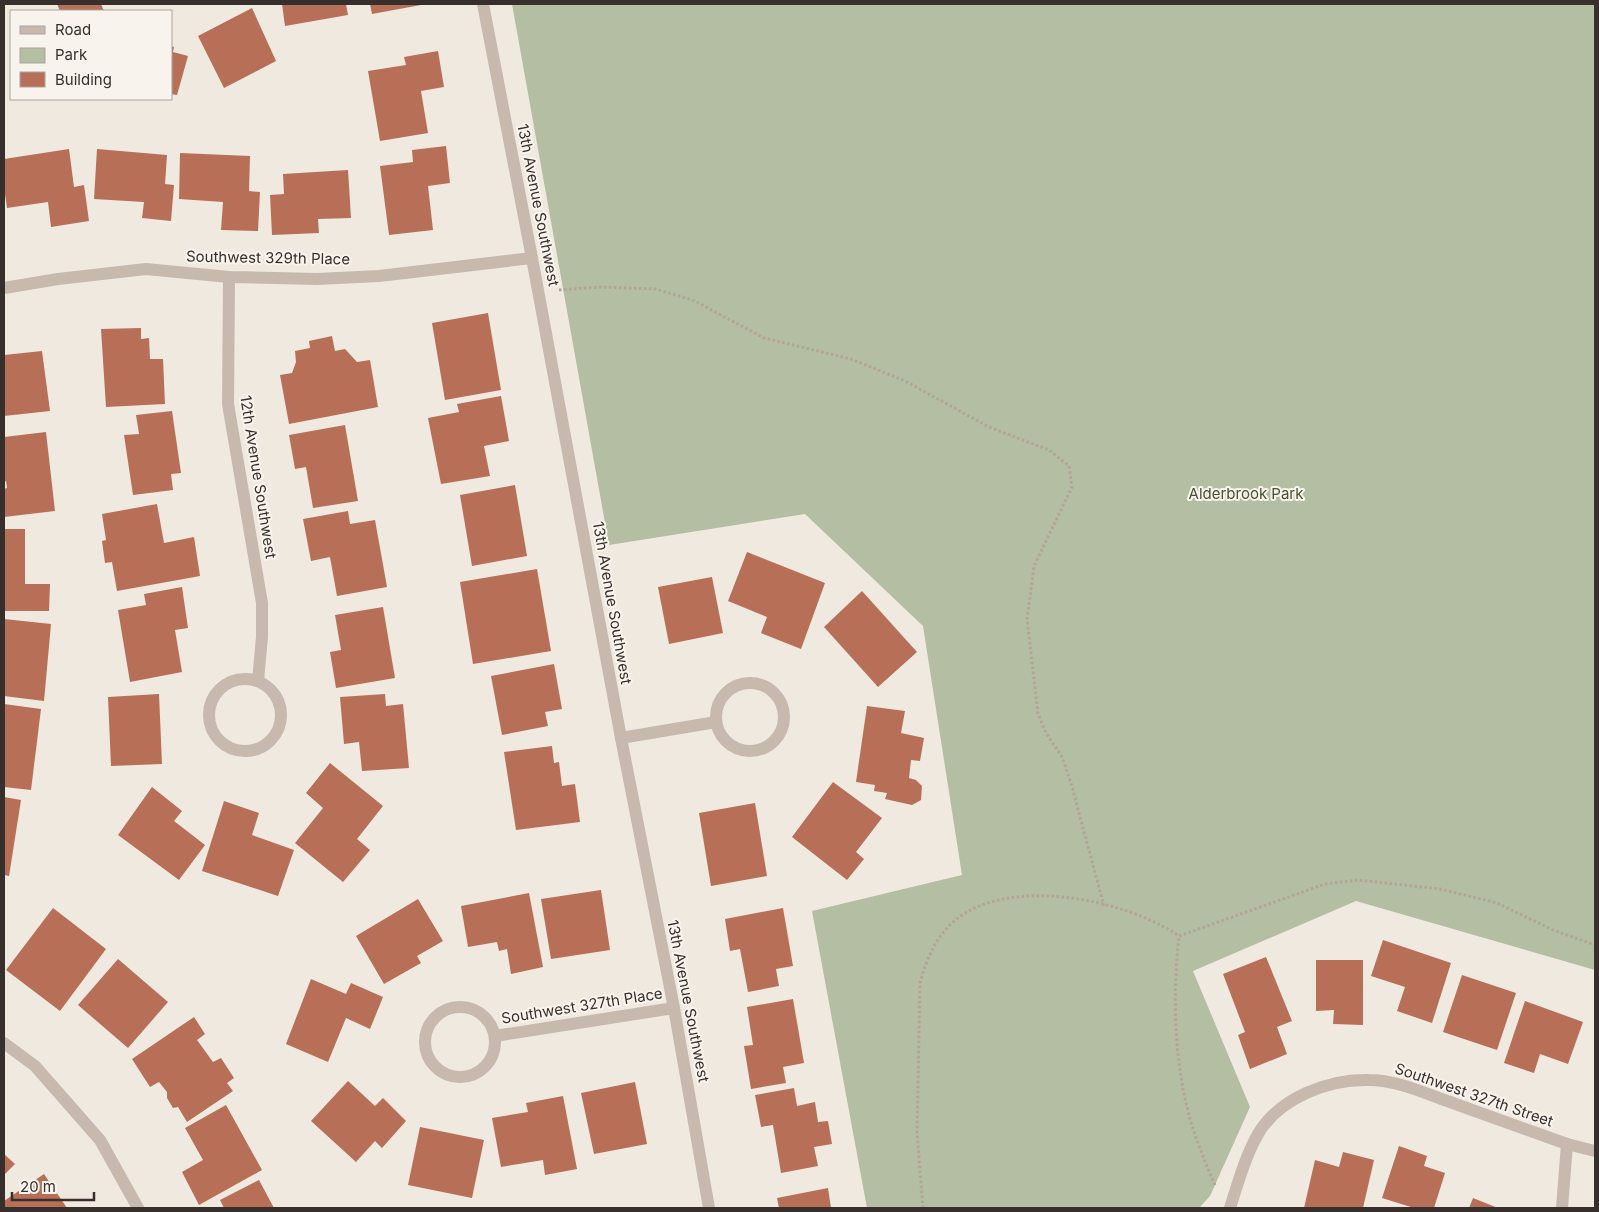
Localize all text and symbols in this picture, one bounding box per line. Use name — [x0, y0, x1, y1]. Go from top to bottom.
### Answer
legend — [10, 10, 172, 100]
text: Road — [55, 20, 91, 39]
text: Park — [55, 45, 88, 64]
text: Building — [55, 70, 112, 89]
street label: 13th Avenue Southwest — [513, 122, 564, 288]
street label: Southwest 329th Place — [186, 247, 350, 268]
street label: 12th Avenue Southwest — [236, 394, 281, 560]
park label: Alderbrook Park — [1189, 484, 1304, 503]
street label: 13th Avenue Southwest — [589, 520, 636, 686]
street label: 13th Avenue Southwest — [663, 918, 714, 1084]
street label: Southwest 327th Place — [500, 983, 664, 1028]
street label: Southwest 327th Street — [1392, 1058, 1556, 1131]
scale bar — [12, 1170, 95, 1202]
text: 20 m — [20, 1177, 56, 1196]

